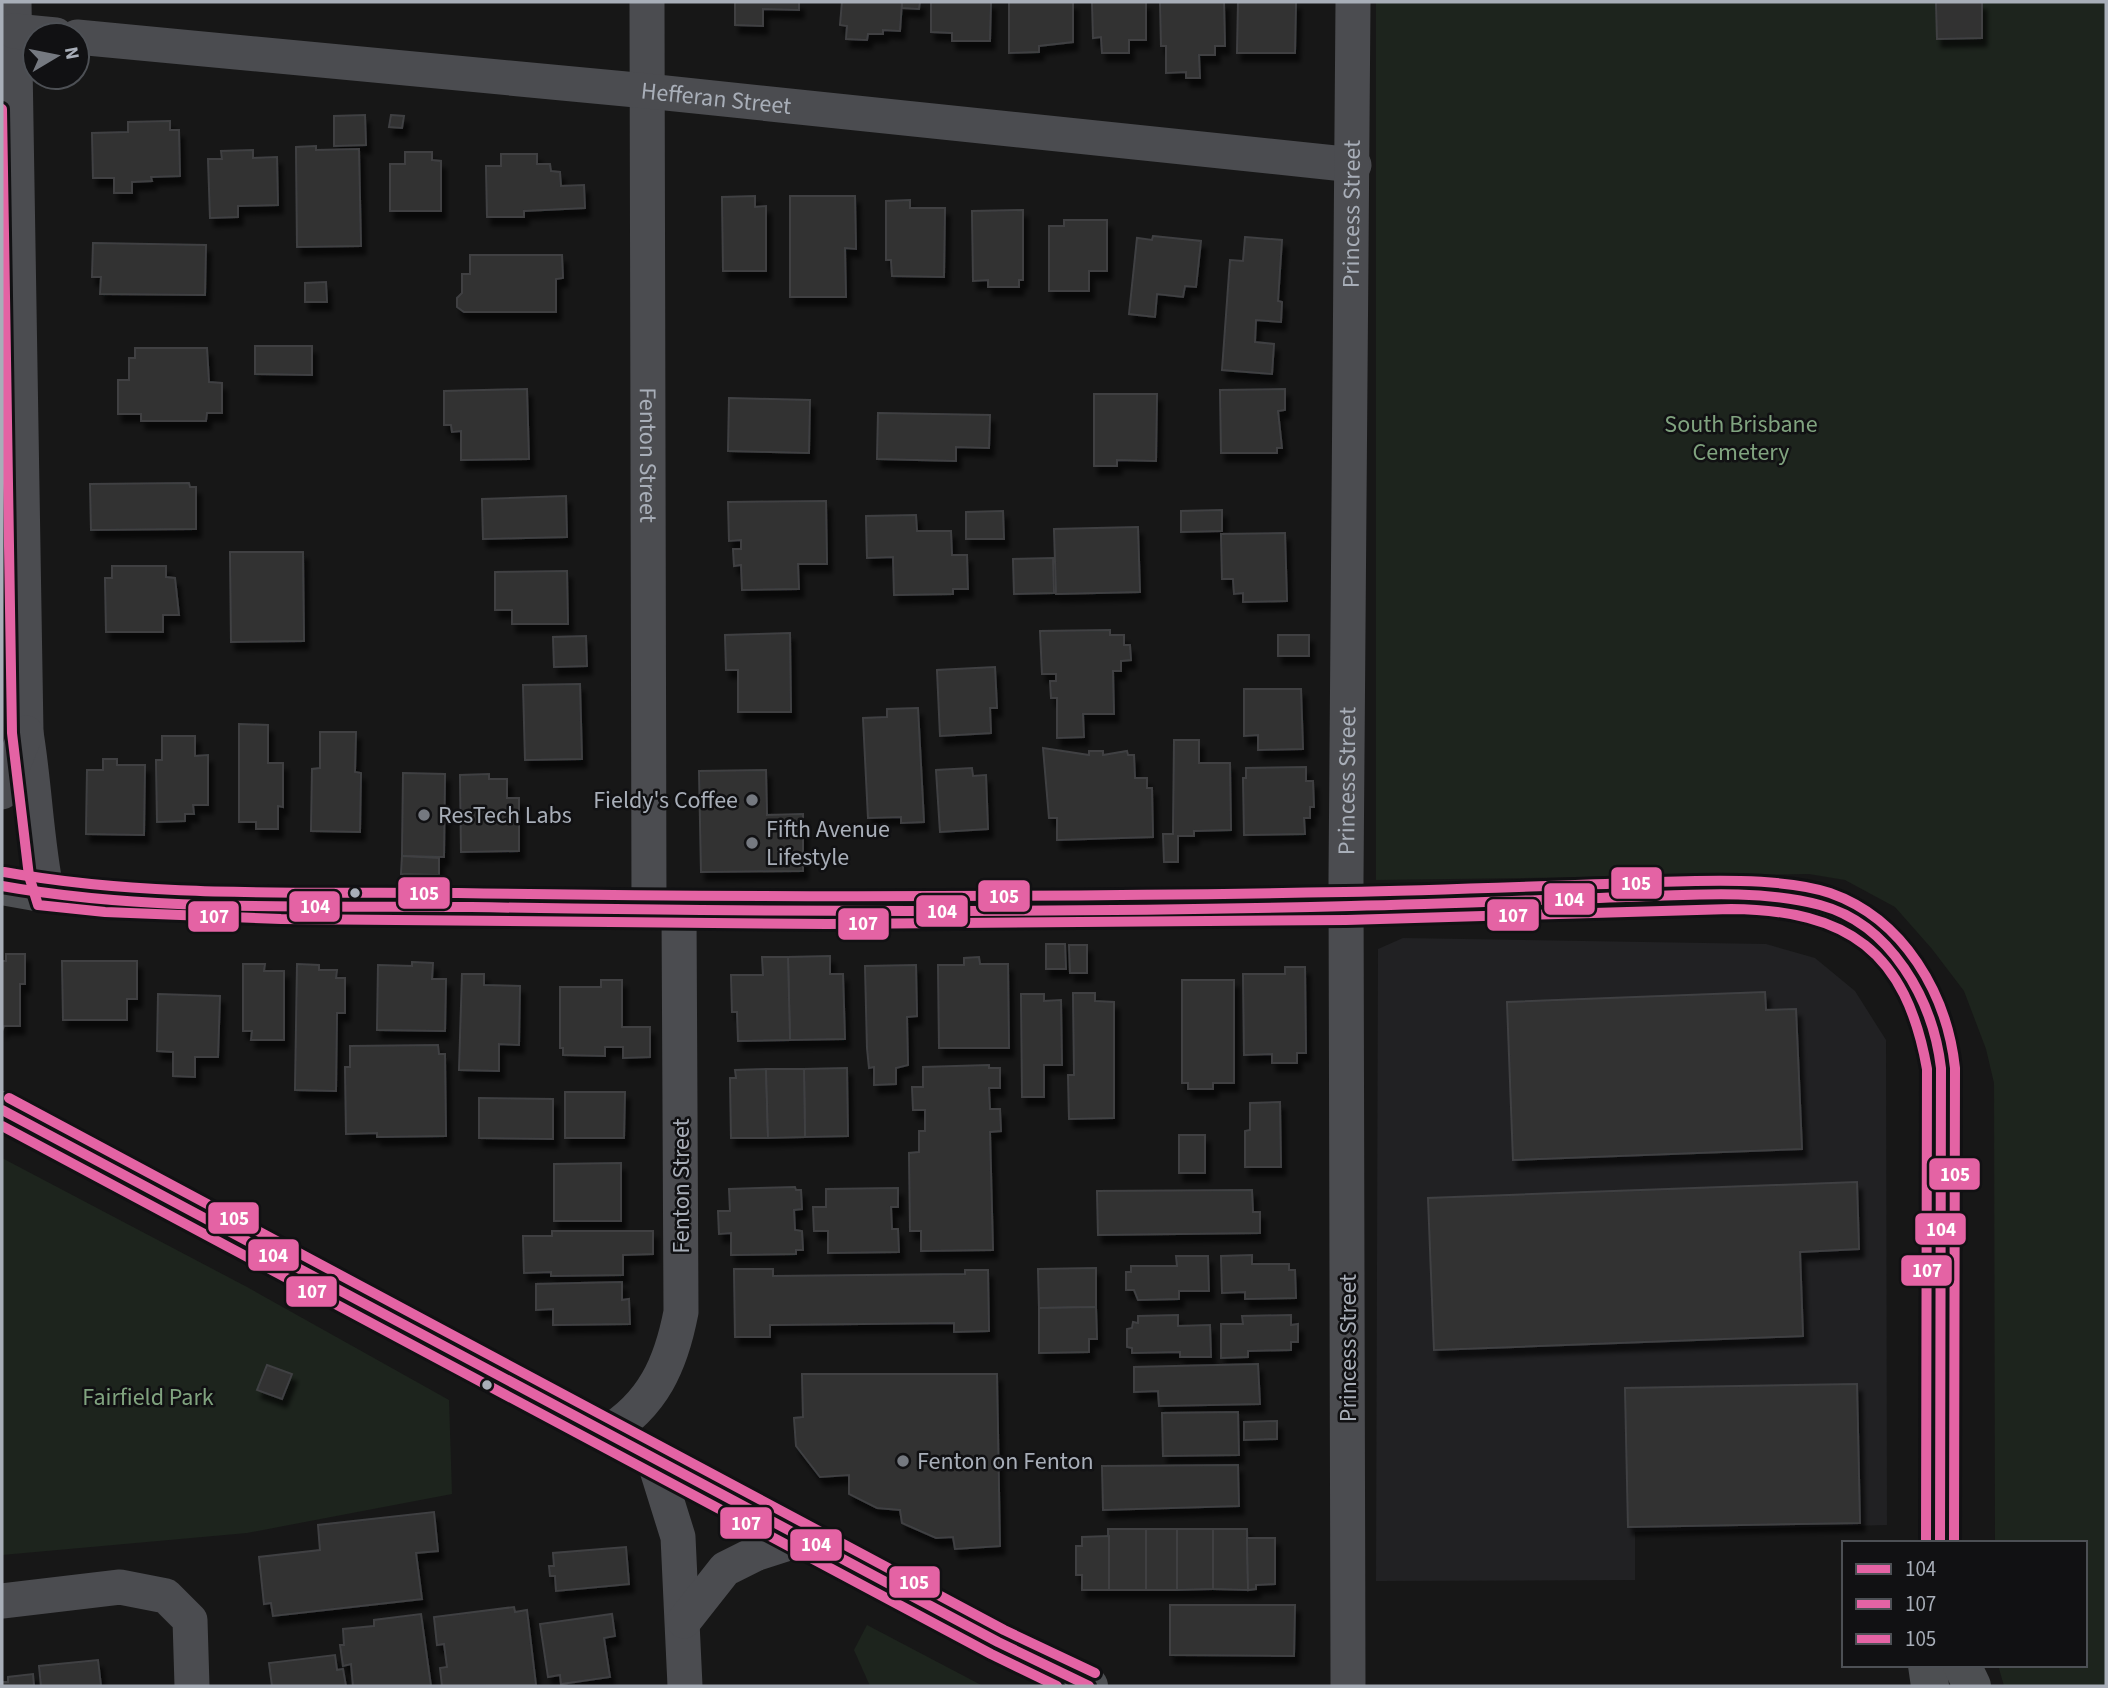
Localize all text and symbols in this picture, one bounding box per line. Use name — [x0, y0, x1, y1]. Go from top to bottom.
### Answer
north arrow — [21, 21, 91, 91]
text: N — [57, 45, 86, 62]
street label: Hefferan Street — [639, 73, 793, 123]
street label: Princess Street — [1333, 140, 1369, 288]
street label: Fenton Street — [630, 387, 666, 523]
park label: South Brisbane Cemetery — [1664, 407, 1818, 470]
street label: Princess Street — [1329, 707, 1365, 855]
place label: Fieldy's Coffee — [593, 783, 738, 818]
marker: Fieldy's Coffee — [744, 792, 760, 808]
place label: ResTech Labs — [438, 798, 572, 833]
marker: ResTech Labs — [416, 807, 432, 823]
place label: Fifth Avenue Lifestyle — [766, 812, 890, 875]
marker: Fifth Avenue Lifestyle — [744, 835, 760, 851]
line badge: 105 — [1610, 866, 1663, 900]
text: 105 — [1621, 871, 1651, 898]
line badge: 105 — [397, 876, 451, 910]
line badge: 105 — [977, 879, 1031, 913]
text: 105 — [409, 881, 439, 908]
line badge: 104 — [1543, 882, 1596, 916]
text: 105 — [989, 884, 1019, 911]
unlabelled marker — [348, 886, 362, 900]
text: 104 — [1554, 887, 1584, 914]
line badge: 104 — [288, 890, 341, 923]
text: 104 — [300, 894, 330, 921]
line badge: 104 — [915, 894, 969, 928]
line badge: 107 — [1486, 898, 1540, 932]
text: 104 — [927, 899, 957, 926]
line badge: 107 — [187, 900, 240, 933]
text: 107 — [1498, 903, 1528, 930]
text: 107 — [199, 904, 229, 931]
line badge: 107 — [837, 907, 890, 941]
text: 107 — [848, 911, 878, 938]
street label: Fenton Street — [664, 1118, 699, 1254]
line badge: 105 — [1928, 1157, 1981, 1191]
text: 105 — [1940, 1162, 1970, 1189]
line badge: 105 — [207, 1201, 260, 1235]
text: 105 — [219, 1206, 249, 1233]
line badge: 104 — [1914, 1212, 1967, 1246]
text: 104 — [1926, 1217, 1956, 1244]
line badge: 104 — [247, 1238, 300, 1272]
text: 104 — [258, 1243, 288, 1270]
line badge: 107 — [1900, 1254, 1953, 1287]
text: 107 — [1912, 1258, 1942, 1285]
street label: Princess Street — [1331, 1274, 1366, 1422]
line badge: 107 — [285, 1275, 338, 1308]
text: 107 — [297, 1279, 327, 1306]
unlabelled marker — [480, 1378, 494, 1392]
park label: Fairfield Park — [82, 1380, 214, 1415]
place label: Fenton on Fenton — [917, 1444, 1094, 1479]
marker: Fenton on Fenton — [895, 1453, 911, 1469]
line badge: 107 — [719, 1506, 773, 1540]
text: 107 — [731, 1511, 761, 1538]
line badge: 104 — [789, 1528, 843, 1562]
text: 104 — [801, 1532, 831, 1559]
legend — [1842, 1541, 2087, 1667]
text: 104 — [1905, 1554, 1936, 1584]
line badge: 105 — [888, 1565, 941, 1599]
text: 105 — [899, 1570, 929, 1597]
text: 107 — [1905, 1589, 1936, 1619]
text: 105 — [1905, 1624, 1936, 1654]

